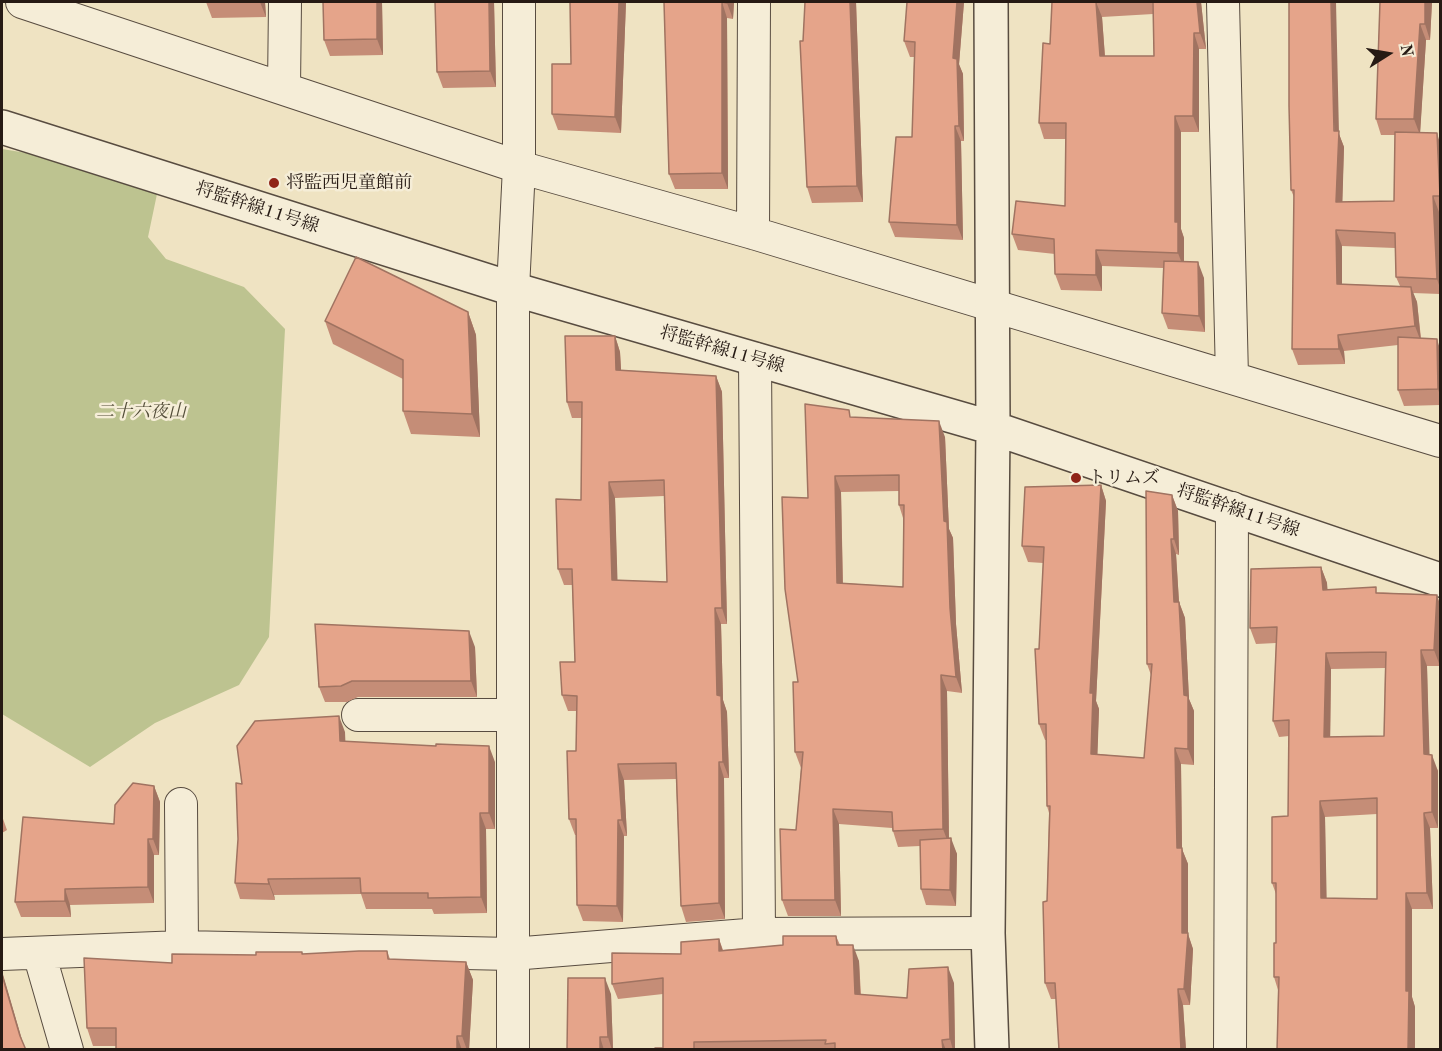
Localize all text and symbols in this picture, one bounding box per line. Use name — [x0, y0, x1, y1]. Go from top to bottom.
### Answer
north arrow — [1358, 24, 1418, 84]
text: N — [1397, 43, 1415, 58]
place label: 将監西児童館前 — [286, 172, 412, 194]
marker: 将監西児童館前 — [267, 176, 281, 190]
street label: 将監幹線11号線 — [192, 178, 322, 238]
street label: 将監幹線11号線 — [657, 322, 787, 378]
park label: 二十六夜山 — [96, 401, 186, 423]
place label: トリムズ — [1088, 467, 1160, 489]
marker: トリムズ — [1069, 471, 1083, 485]
street label: 将監幹線11号線 — [1174, 480, 1302, 542]

